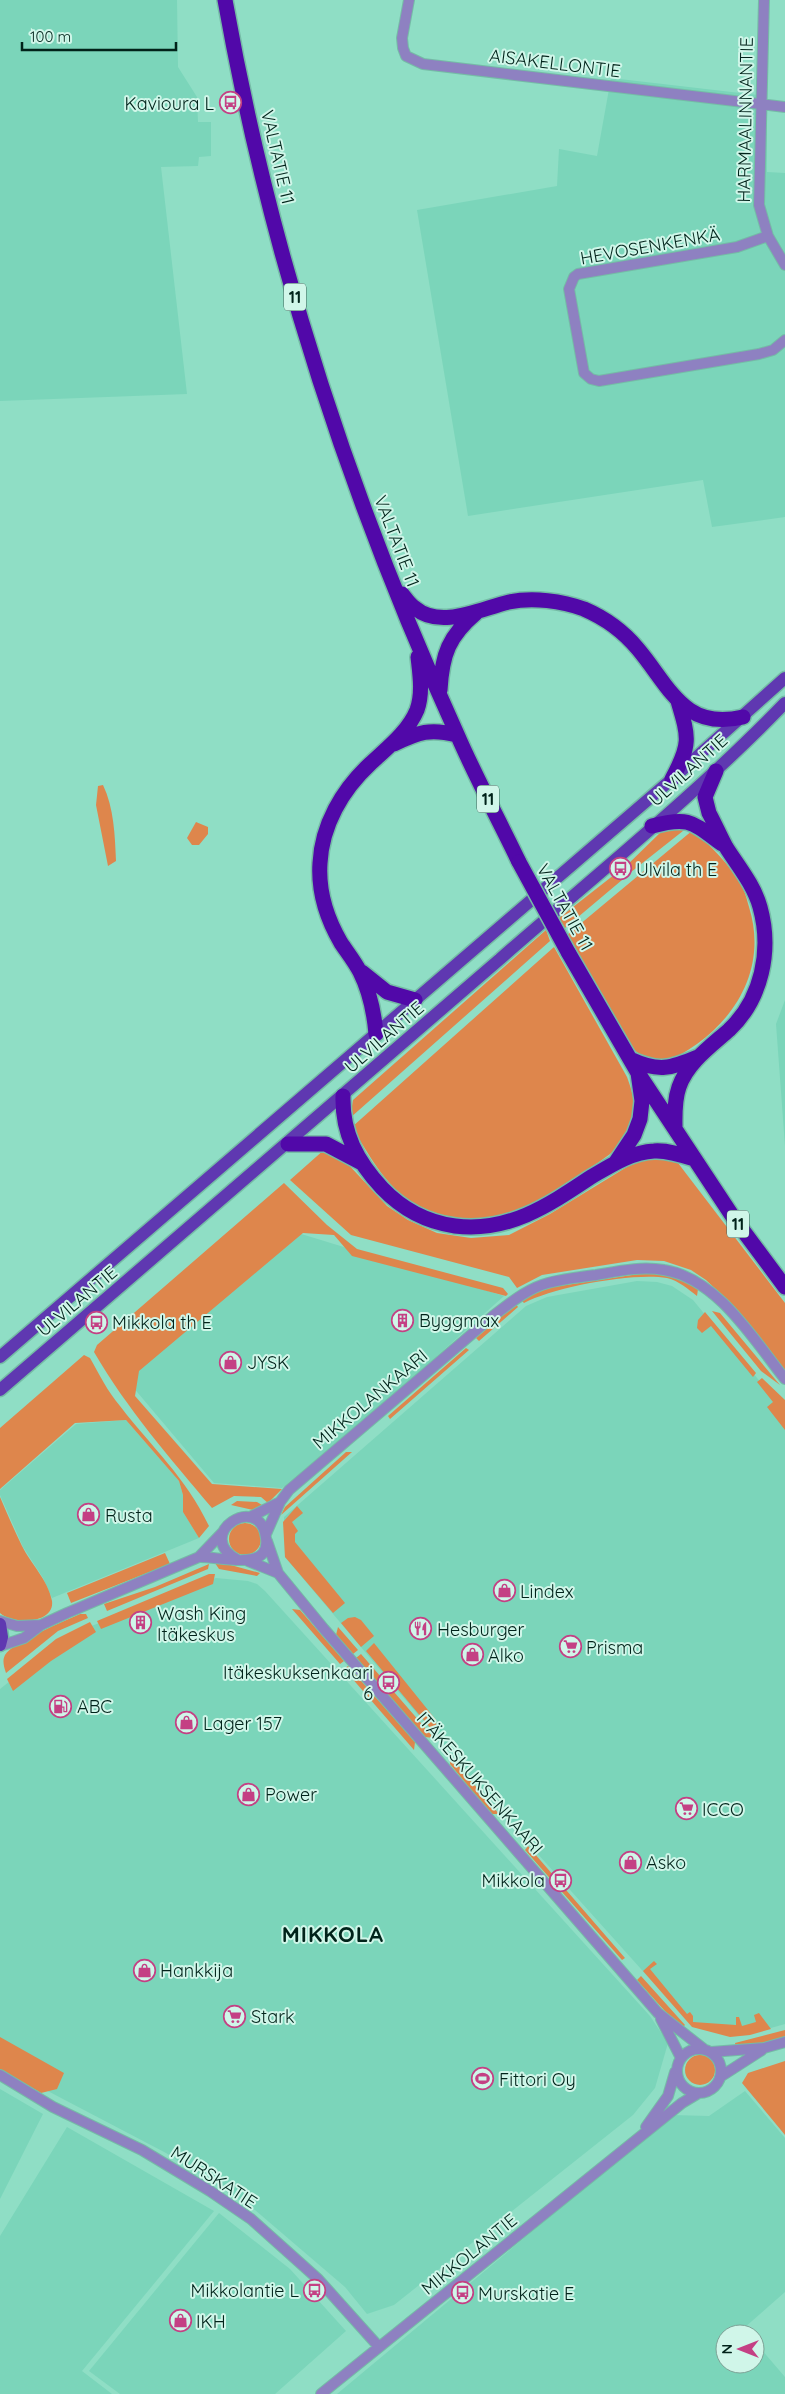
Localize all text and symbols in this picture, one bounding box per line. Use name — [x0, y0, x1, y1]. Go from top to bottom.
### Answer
scale bar — [22, 20, 176, 52]
text: 100 m — [30, 27, 71, 46]
street label: HARMAALINNANTIE — [732, 37, 758, 203]
street label: AISAKELLONTIE — [488, 44, 622, 82]
bus stop icon: Kavioura L — [218, 91, 242, 115]
place label: Kavioura L — [125, 92, 214, 115]
street label: VALTATIE 11 — [256, 108, 300, 206]
street label: HEVOSENKENKÄ — [578, 222, 722, 270]
road number: 11 — [284, 284, 306, 310]
street label: VALTATIE 11 — [369, 492, 425, 590]
street label: ULVILANTIE — [644, 729, 732, 811]
road number: 11 — [477, 786, 499, 812]
bus stop icon: Ulvila th E — [608, 857, 632, 881]
place label: Ulvila th E — [636, 858, 717, 881]
street label: VALTATIE 11 — [532, 859, 598, 955]
street label: ULVILANTIE — [340, 996, 428, 1078]
road number: 11 — [727, 1210, 749, 1238]
street label: ULVILANTIE — [32, 1261, 122, 1341]
building icon: Byggmax — [391, 1308, 415, 1332]
place label: Byggmax — [419, 1309, 499, 1332]
bus stop icon: Mikkola th E — [84, 1310, 108, 1334]
place label: Mikkola th E — [112, 1311, 212, 1334]
street label: MIKKOLANKAARI — [308, 1344, 432, 1454]
shop icon: JYSK — [219, 1350, 243, 1374]
place label: JYSK — [247, 1351, 289, 1374]
shop icon: Rusta — [77, 1503, 101, 1527]
place label: Rusta — [105, 1504, 153, 1527]
shop icon: Lindex — [492, 1579, 516, 1603]
place label: Lindex — [520, 1580, 574, 1603]
place label: Wash King Itäkeskus — [157, 1602, 246, 1646]
building icon: Wash King Itäkeskus — [129, 1611, 153, 1635]
restaurant icon: Hesburger — [409, 1617, 433, 1641]
place label: Hesburger — [437, 1618, 524, 1641]
supermarket icon: Prisma — [558, 1635, 582, 1659]
place label: Prisma — [586, 1636, 643, 1659]
shop icon: Alko — [460, 1643, 484, 1667]
place label: Alko — [488, 1644, 524, 1667]
place label: Itäkeskuksenkaari 6 — [223, 1661, 373, 1705]
bus stop icon: Itäkeskuksenkaari 6 — [377, 1670, 401, 1694]
fuel station icon: ABC — [49, 1694, 73, 1718]
place label: ABC — [77, 1695, 112, 1718]
street label: ITÄKESKUKSENKAARI — [412, 1707, 548, 1859]
shop icon: Lager 157 — [175, 1711, 199, 1735]
place label: Lager 157 — [203, 1712, 282, 1735]
shop icon: Power — [237, 1782, 261, 1806]
place label: Power — [265, 1783, 317, 1806]
supermarket icon: ICCO — [674, 1797, 698, 1821]
place label: ICCO — [702, 1798, 744, 1821]
shop icon: Asko — [618, 1850, 642, 1874]
place label: Asko — [646, 1851, 686, 1874]
bus stop icon: Mikkola — [549, 1868, 573, 1892]
place label: Mikkola — [482, 1869, 545, 1892]
district label: MIKKOLA — [282, 1920, 384, 1948]
shop icon: Hankkija — [132, 1958, 156, 1982]
place label: Hankkija — [160, 1959, 233, 1982]
supermarket icon: Stark — [223, 2004, 247, 2028]
place label: Stark — [251, 2005, 295, 2028]
sports icon: Fittori Oy — [471, 2067, 495, 2091]
place label: Fittori Oy — [499, 2068, 576, 2091]
street label: MURSKATIE — [166, 2141, 262, 2213]
street label: MIKKOLANTIE — [416, 2208, 522, 2300]
bus stop icon: Mikkolantie L — [303, 2278, 327, 2302]
place label: Mikkolantie L — [191, 2279, 299, 2302]
bus stop icon: Murskatie E — [450, 2281, 474, 2305]
place label: Murskatie E — [478, 2282, 574, 2305]
shop icon: IKH — [168, 2309, 192, 2333]
place label: IKH — [196, 2310, 226, 2333]
north arrow — [715, 2324, 765, 2374]
text: N — [718, 2344, 736, 2354]

